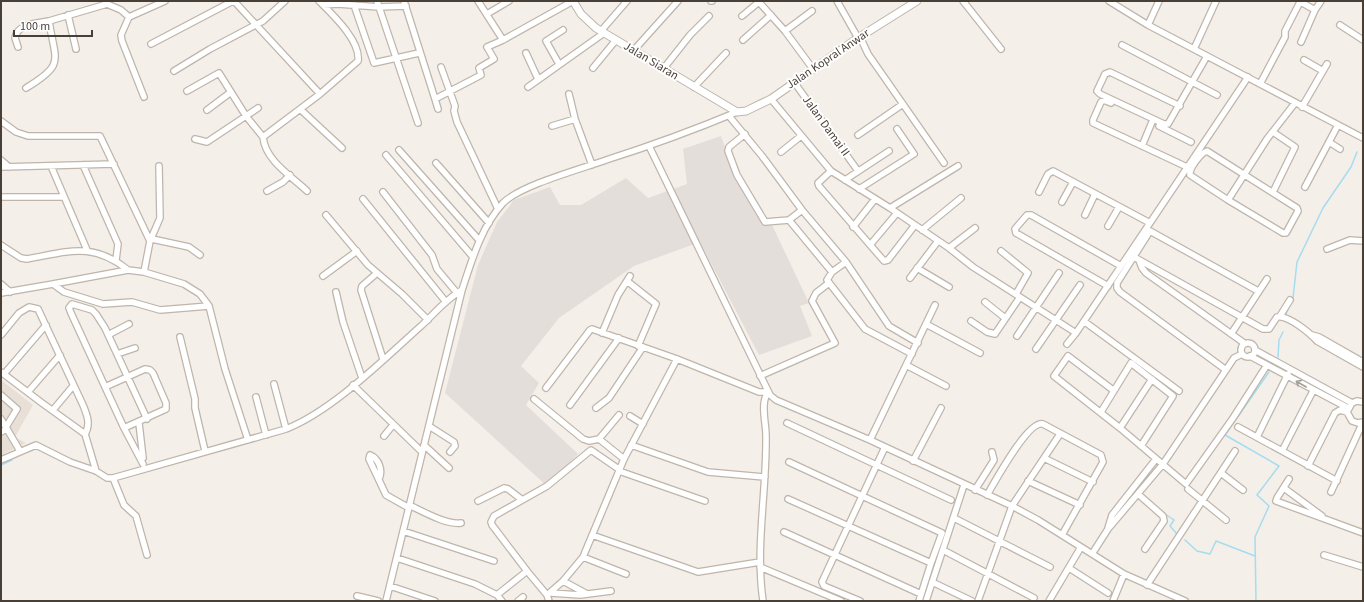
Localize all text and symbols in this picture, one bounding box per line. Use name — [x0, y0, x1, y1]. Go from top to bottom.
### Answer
scale bar — [14, 12, 92, 38]
text: 100 m — [20, 18, 50, 35]
street label: Jalan Kopral Anwar — [783, 24, 874, 93]
street label: Jalan Siaran — [620, 38, 682, 84]
street label: Jalan Damai II — [798, 92, 854, 160]
one-way arrow — [1295, 379, 1307, 387]

